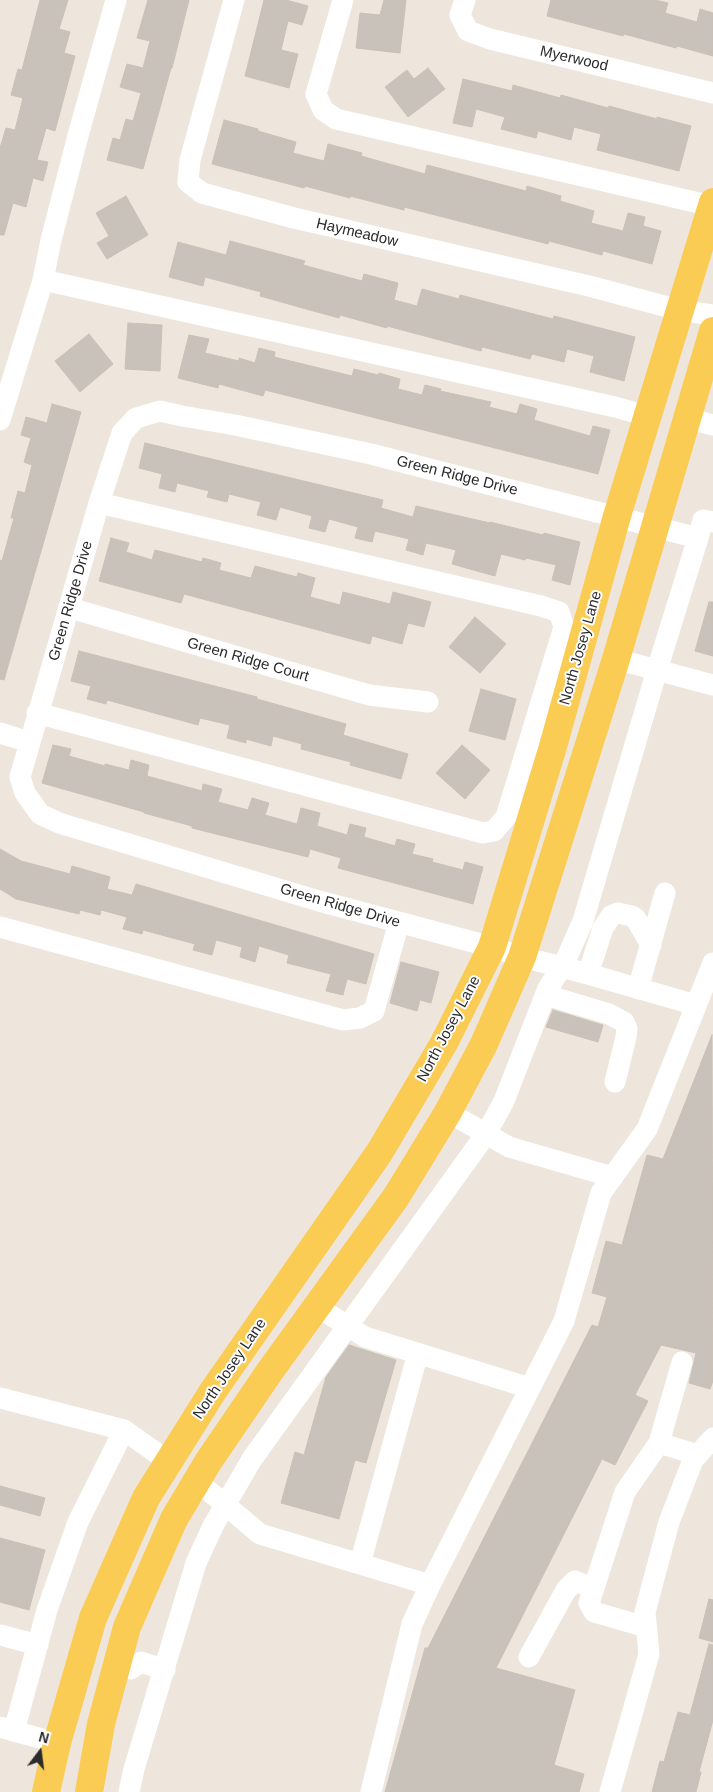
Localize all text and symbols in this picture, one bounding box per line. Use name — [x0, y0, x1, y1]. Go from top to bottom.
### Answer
street label: Myerwood — [538, 42, 610, 76]
street label: Haymeadow — [314, 215, 400, 251]
street label: Green Ridge Drive — [395, 452, 519, 500]
street label: Green Ridge Drive — [45, 539, 97, 663]
street label: North Josey Lane — [556, 589, 606, 707]
street label: Green Ridge Court — [185, 634, 311, 686]
street label: Green Ridge Drive — [278, 880, 402, 932]
street label: North Josey Lane — [413, 973, 485, 1085]
street label: North Josey Lane — [190, 1315, 270, 1423]
north arrow — [15, 1727, 65, 1777]
text: N — [37, 1728, 51, 1747]

